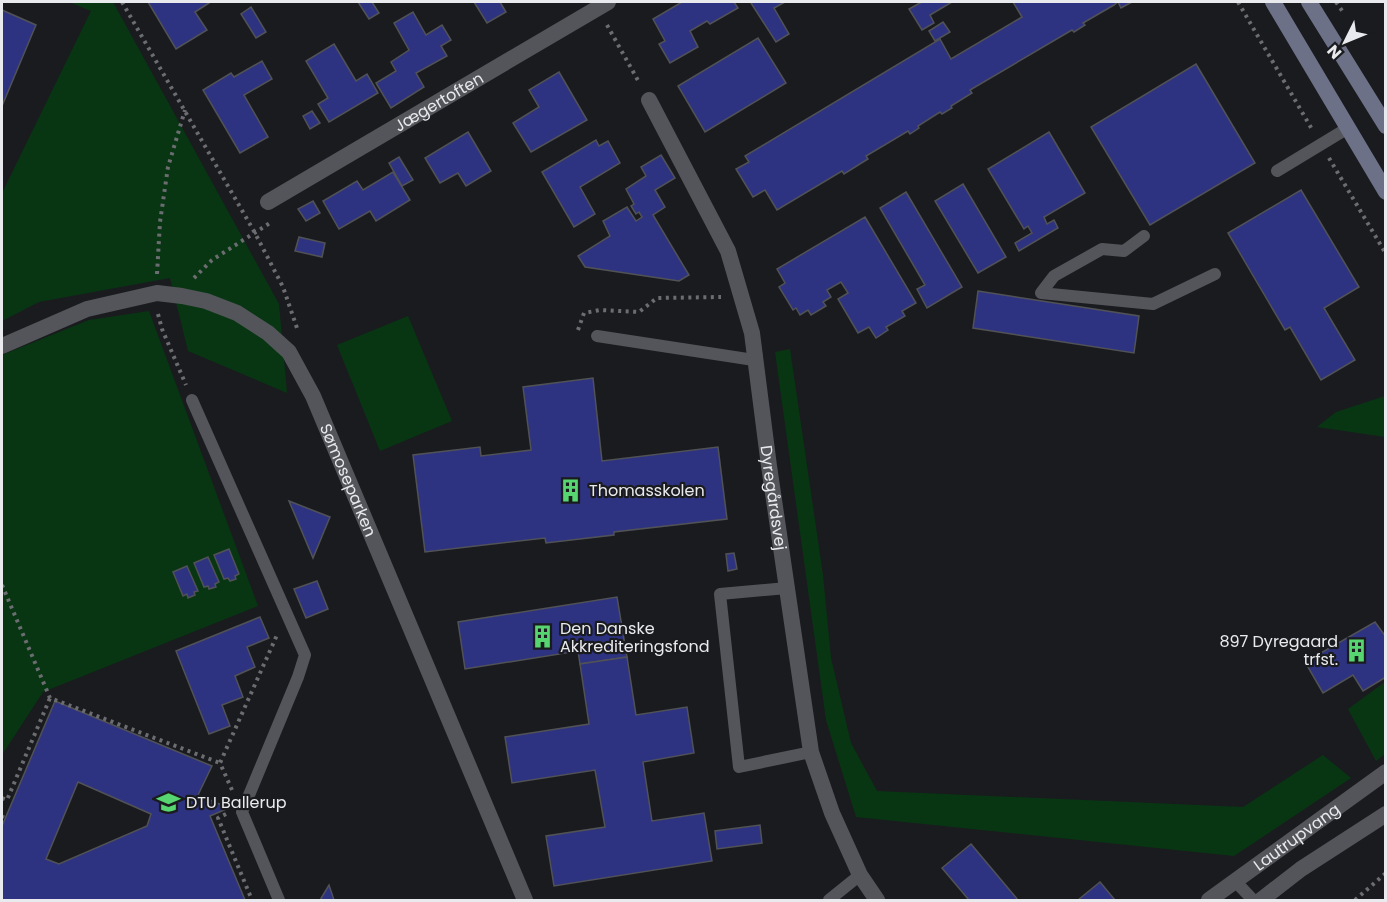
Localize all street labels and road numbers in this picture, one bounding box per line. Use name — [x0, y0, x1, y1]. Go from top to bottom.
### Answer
street label: Jægertoften — [390, 67, 488, 137]
street label: Sømoseparken — [314, 420, 382, 540]
street label: Dyregårdsvej — [754, 444, 792, 552]
street label: Lautrupvang — [1249, 798, 1345, 876]

